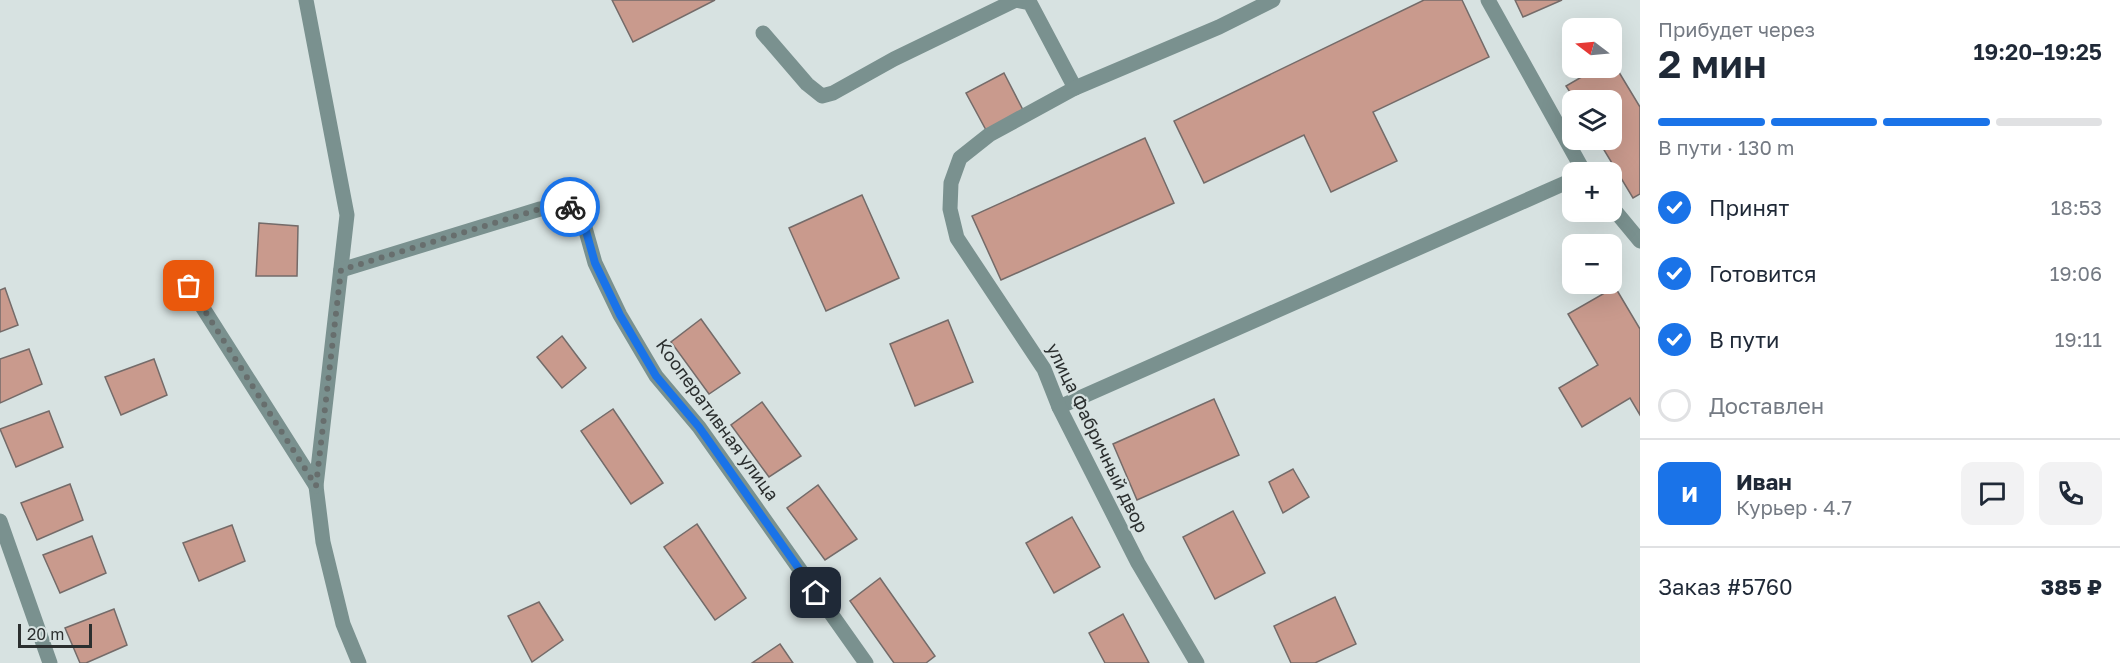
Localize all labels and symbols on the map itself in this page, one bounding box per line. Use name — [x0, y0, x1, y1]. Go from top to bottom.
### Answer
north arrow — [1562, 18, 1622, 78]
courier — [540, 177, 600, 237]
pin — [163, 260, 214, 311]
street label: Кооперативная улица — [652, 334, 784, 505]
street label: улица Фабричный двор — [1042, 339, 1153, 536]
pin — [790, 567, 841, 618]
scale bar — [18, 621, 92, 648]

